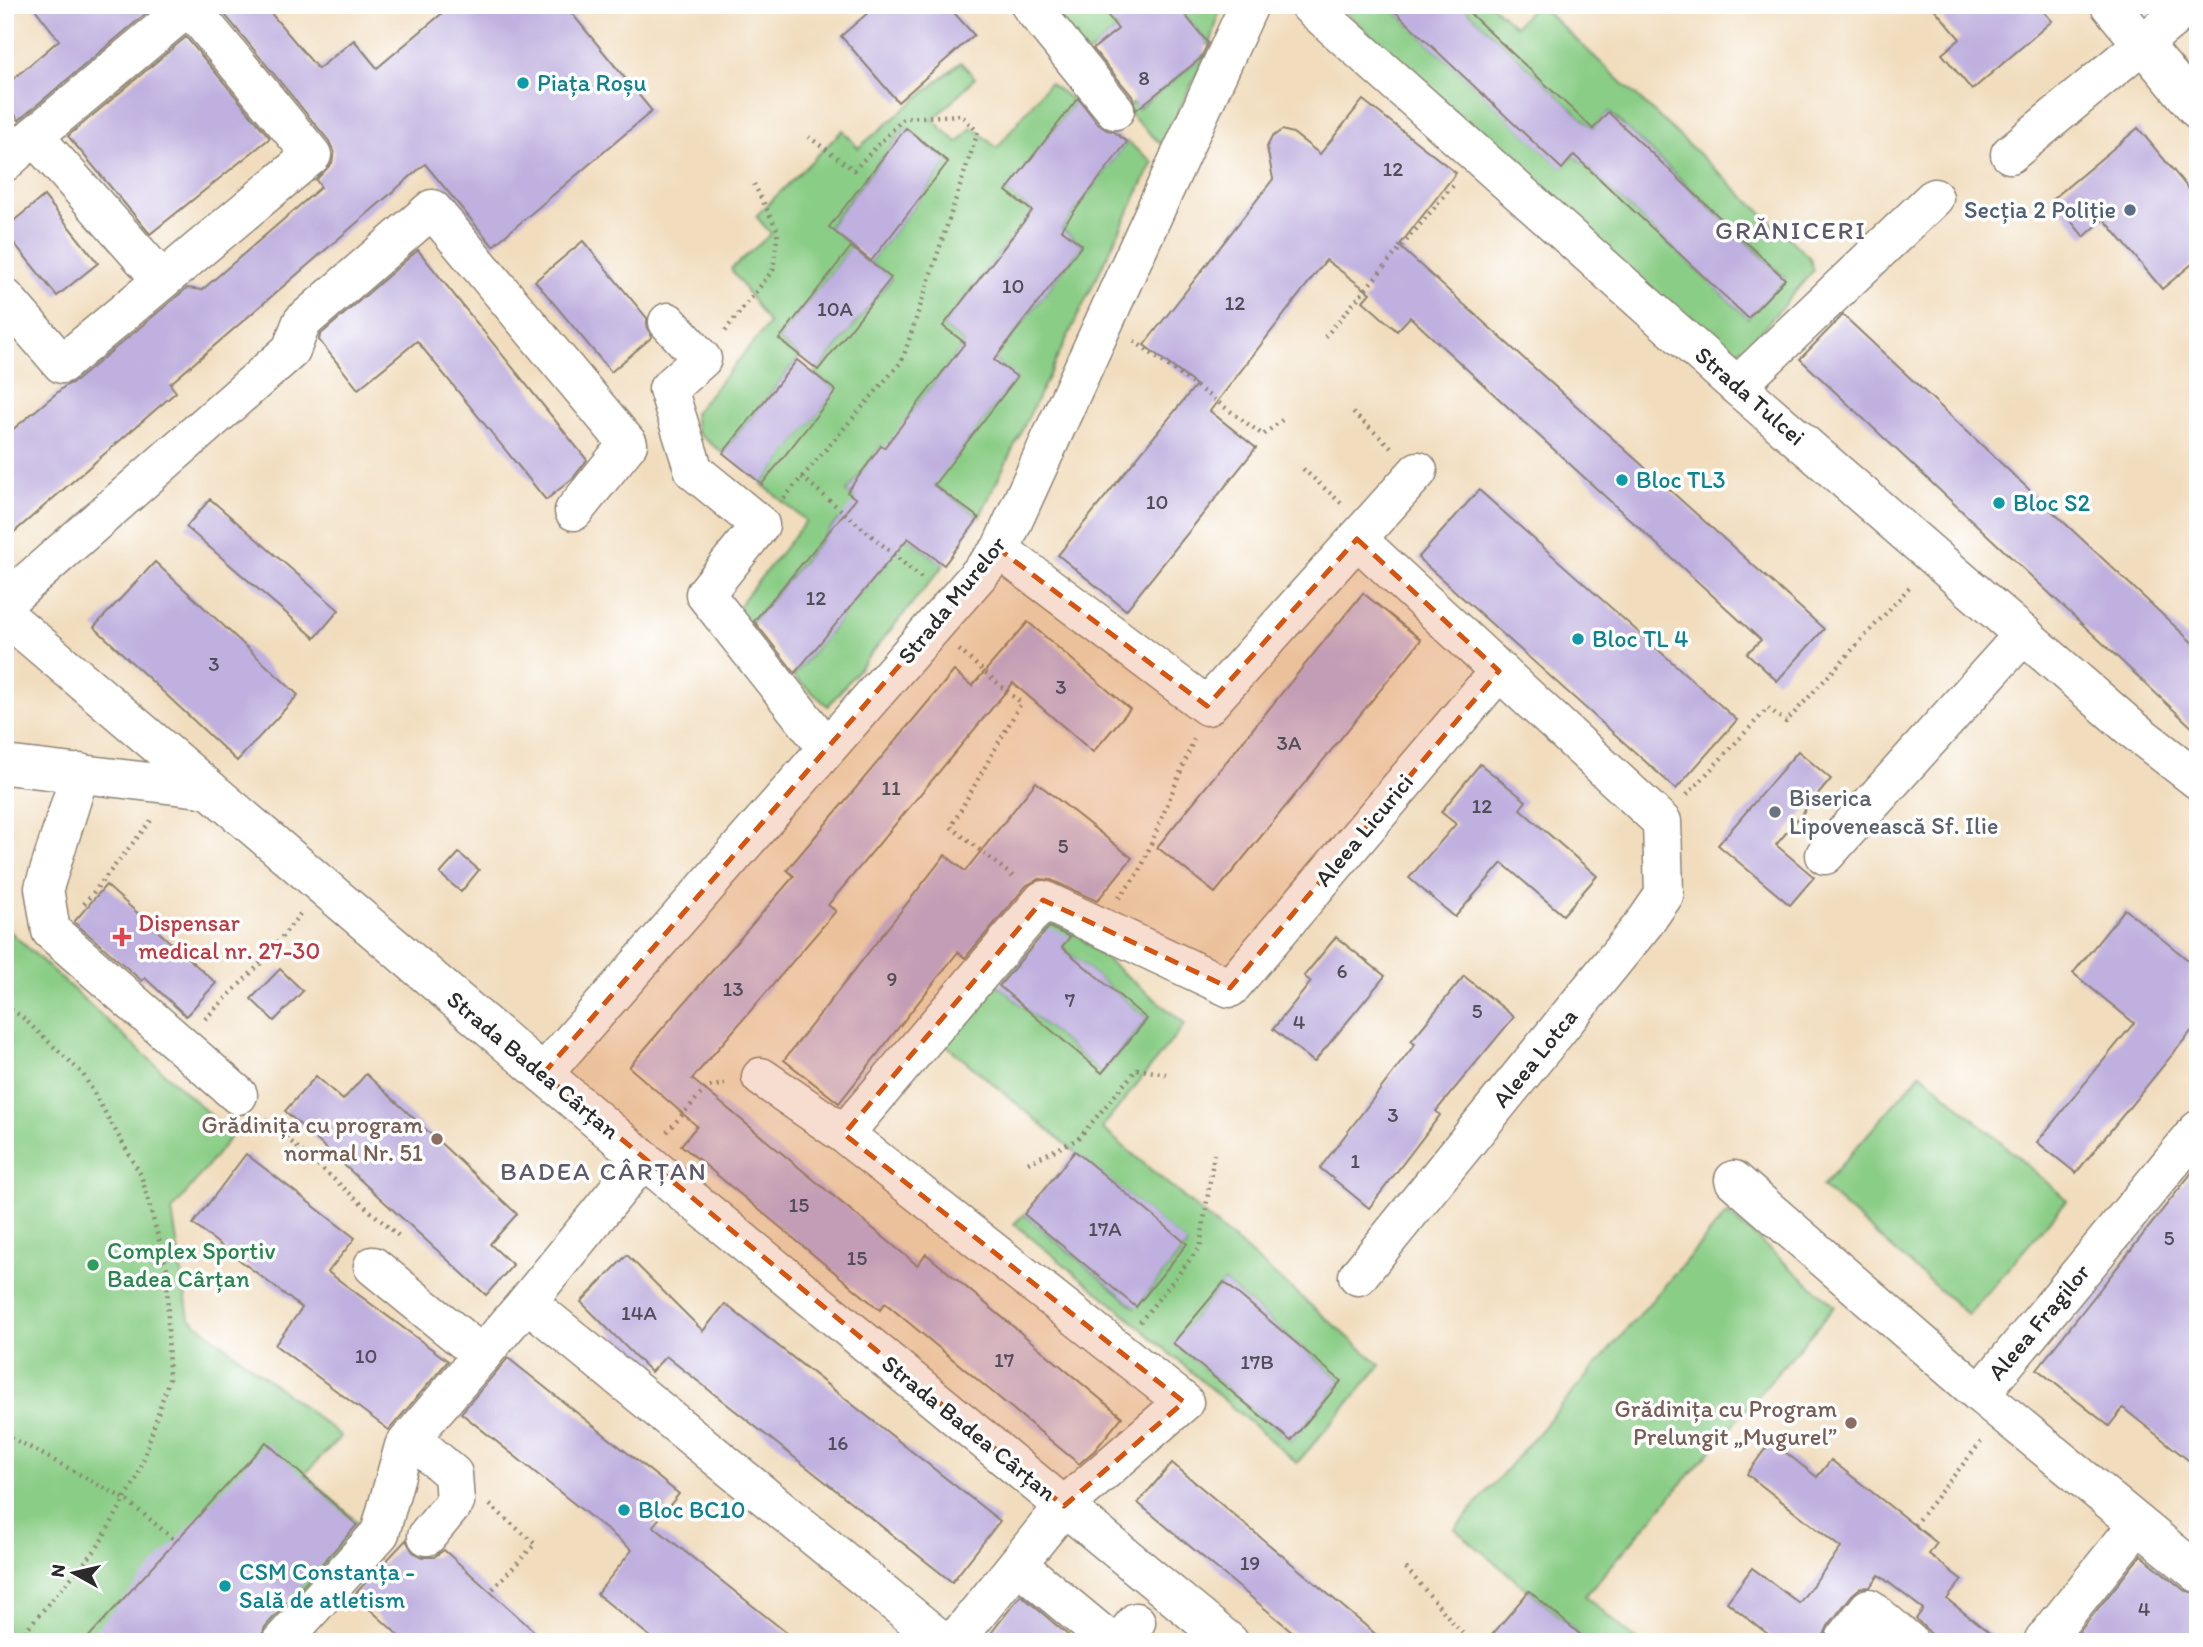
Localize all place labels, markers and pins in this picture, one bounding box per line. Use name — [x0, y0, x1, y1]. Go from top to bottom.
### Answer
place label: Piața Roșu — [537, 68, 647, 97]
marker: Piața Roșu — [515, 75, 531, 91]
place label: Secția 2 Poliție — [1964, 195, 2116, 224]
marker: Secția 2 Poliție — [2122, 202, 2138, 218]
place label: Bloc TL3 — [1636, 465, 1726, 494]
marker: Bloc TL3 — [1614, 472, 1630, 488]
place label: Bloc S2 — [2013, 488, 2090, 517]
marker: Bloc S2 — [1991, 495, 2007, 511]
place label: Bloc TL 4 — [1592, 624, 1688, 653]
marker: Bloc TL 4 — [1570, 631, 1586, 647]
place label: Biserica Lipovenească Sf. Ilie — [1789, 783, 1998, 840]
marker: Biserica Lipovenească Sf. Ilie — [1767, 804, 1783, 820]
place label: Dispensar medical nr. 27-30 — [138, 908, 320, 965]
marker: Dispensar medical nr. 27-30 — [112, 927, 132, 947]
place label: Grădinița cu program normal Nr. 51 — [201, 1110, 423, 1167]
marker: Grădinița cu program normal Nr. 51 — [429, 1131, 445, 1147]
place label: Complex Sportiv Badea Cârțan — [107, 1236, 276, 1293]
marker: Complex Sportiv Badea Cârțan — [85, 1257, 101, 1273]
place label: Grădinița cu Program Prelungit „Mugurel” — [1614, 1394, 1837, 1451]
marker: Grădinița cu Program Prelungit „Mugurel” — [1843, 1415, 1859, 1431]
place label: Bloc BC10 — [638, 1495, 745, 1524]
marker: Bloc BC10 — [616, 1502, 632, 1518]
place label: CSM Constanța - Sală de atletism — [239, 1557, 415, 1614]
marker: CSM Constanța - Sală de atletism — [217, 1578, 233, 1594]

